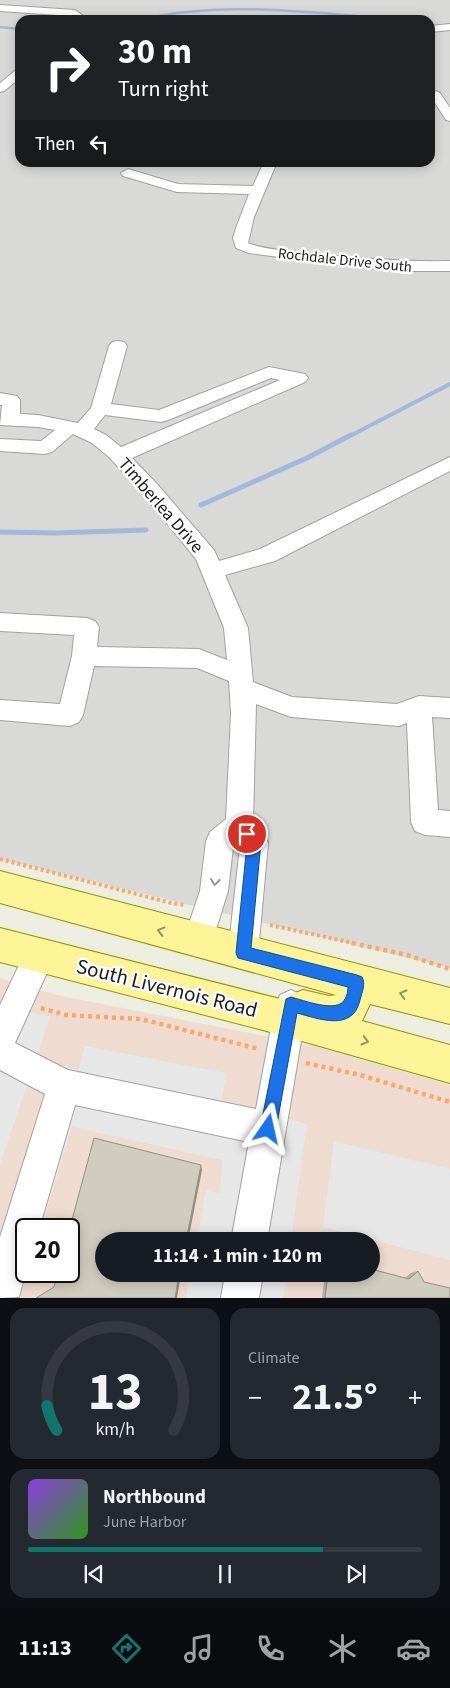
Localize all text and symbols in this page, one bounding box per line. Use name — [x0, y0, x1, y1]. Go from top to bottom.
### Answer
text: 30 m — [118, 27, 192, 77]
icon: right — [35, 35, 100, 100]
text: Turn right — [118, 73, 208, 105]
icon: left — [85, 130, 113, 158]
text: Then — [35, 131, 75, 158]
street label: Rochdale Drive South — [277, 243, 413, 278]
street label: Timberlea Drive — [112, 452, 209, 559]
pin — [226, 813, 268, 855]
icon: arrive — [233, 820, 261, 848]
one-way arrow — [210, 878, 221, 886]
one-way arrow — [156, 926, 165, 937]
street label: South Livernois Road — [73, 951, 261, 1025]
one-way arrow — [398, 989, 407, 1000]
one-way arrow — [361, 1035, 369, 1045]
position arrow — [241, 1102, 293, 1154]
speed limit sign: 20 — [15, 1218, 80, 1283]
text: 11:14 · 1 min · 120 m — [153, 1243, 322, 1270]
text: Climate — [248, 1347, 299, 1369]
text: 13 — [88, 1356, 142, 1430]
text: 21.5° — [292, 1370, 378, 1424]
text: − — [248, 1378, 262, 1418]
text: + — [408, 1378, 422, 1418]
text: km/h — [95, 1417, 135, 1442]
text: Northbound — [103, 1484, 206, 1511]
text: June Harbor — [103, 1511, 186, 1533]
icon: previous — [80, 1560, 108, 1588]
icon: pause — [211, 1560, 239, 1588]
icon: next — [342, 1560, 370, 1588]
icon: directions — [109, 1631, 144, 1666]
icon: music — [181, 1631, 216, 1666]
icon: phone — [253, 1631, 288, 1666]
icon: climate — [325, 1631, 360, 1666]
icon: car — [396, 1631, 431, 1666]
text: 11:13 — [18, 1632, 72, 1664]

